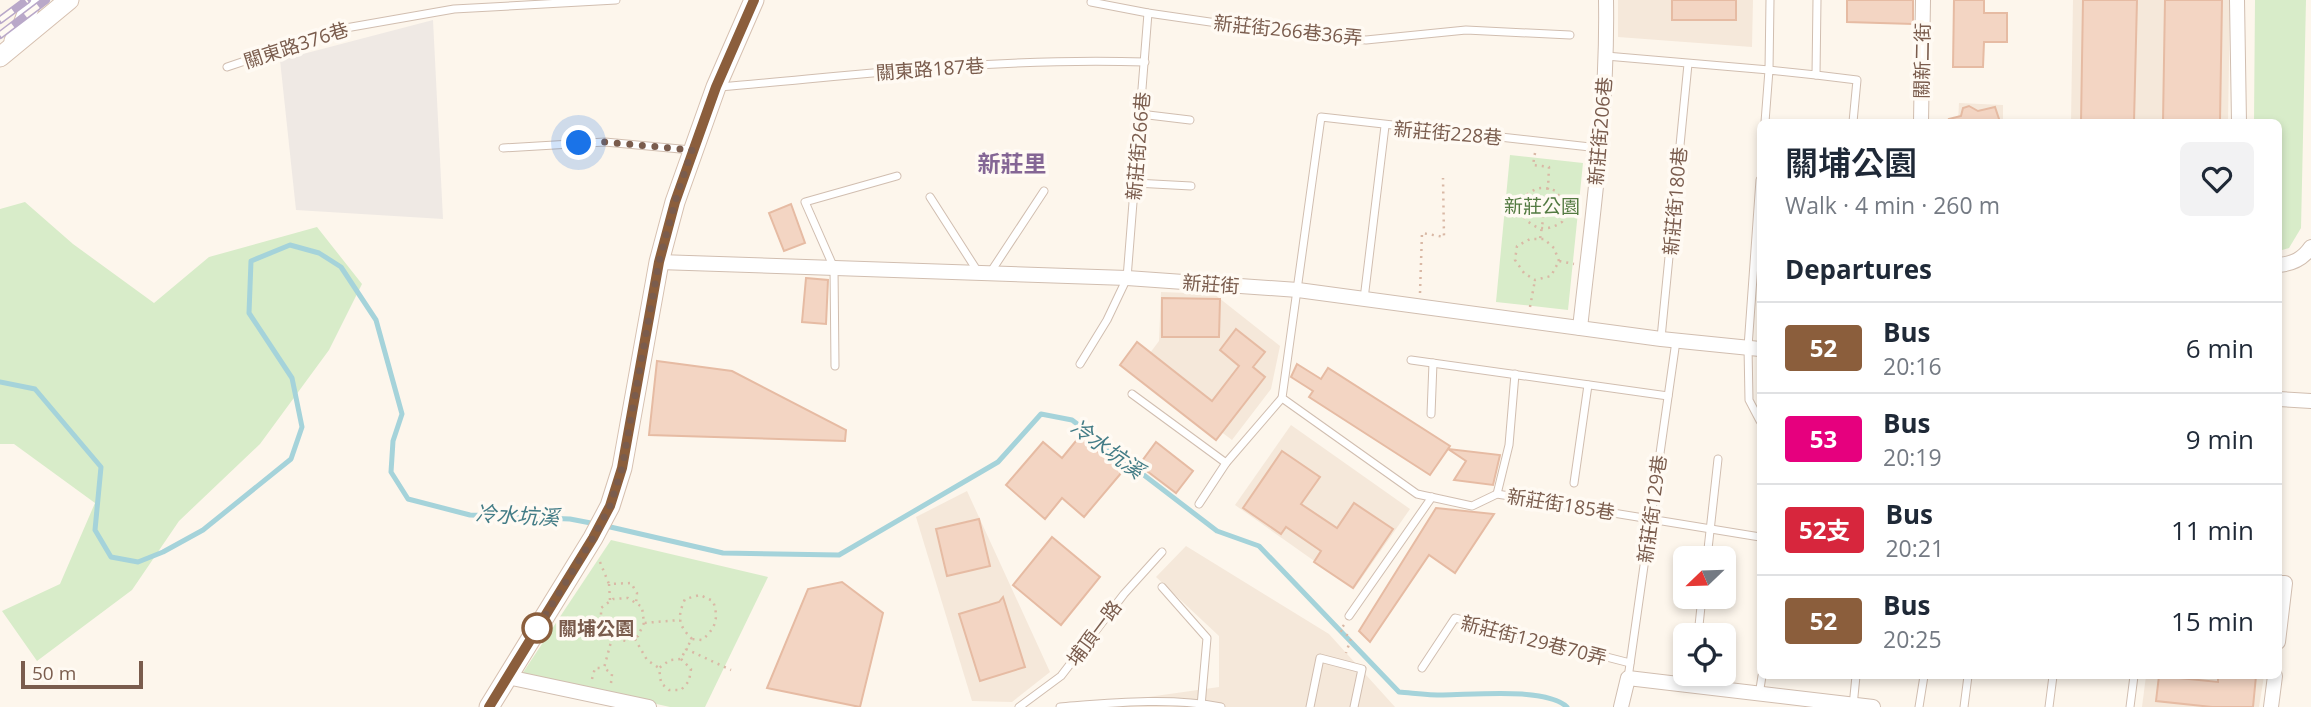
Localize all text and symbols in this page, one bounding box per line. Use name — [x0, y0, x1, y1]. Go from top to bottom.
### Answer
street label: 新莊街266巷36弄 — [1212, 9, 1364, 51]
street label: 關東路376巷 — [240, 16, 352, 74]
street label: 關新二街 — [1908, 23, 1936, 99]
street label: 關東路187巷 — [875, 52, 985, 86]
street label: 新莊街206巷 — [1582, 76, 1618, 186]
street label: 新莊街266巷 — [1120, 91, 1156, 201]
street label: 新莊街228巷 — [1393, 115, 1503, 151]
your location — [561, 125, 596, 160]
text: 關埔公園 — [1785, 140, 1917, 185]
button: heart — [2180, 142, 2254, 216]
street label: 新莊街180巷 — [1657, 146, 1693, 256]
district label: 新莊里 — [978, 147, 1047, 179]
text: Walk · 4 min · 260 m — [1785, 189, 2000, 221]
park label: 新莊公園 — [1504, 193, 1580, 219]
text: Departures — [1785, 251, 1932, 287]
street label: 新莊街 — [1182, 269, 1240, 299]
text: Bus — [1883, 314, 1930, 350]
text: 6 min — [2186, 330, 2254, 366]
text: 52 — [1810, 331, 1837, 364]
text: 20:16 — [1883, 350, 1942, 382]
text: Bus — [1883, 405, 1930, 441]
water label: 冷水坑溪 — [1065, 412, 1152, 486]
text: 9 min — [2186, 421, 2254, 457]
text: 53 — [1810, 422, 1837, 455]
text: 20:19 — [1883, 441, 1942, 473]
street label: 新莊街129巷 — [1632, 453, 1672, 565]
street label: 新莊街185巷 — [1505, 483, 1617, 525]
text: Bus — [1885, 496, 1933, 532]
water label: 冷水坑溪 — [474, 499, 563, 531]
text: 11 min — [2171, 512, 2254, 548]
text: 52支 — [1799, 513, 1850, 546]
text: 20:21 — [1885, 532, 1944, 564]
north arrow — [1673, 546, 1736, 609]
map controls — [1673, 546, 1736, 686]
text: Bus — [1883, 587, 1930, 623]
street label: 埔頂一路 — [1061, 595, 1127, 671]
text: 15 min — [2171, 603, 2254, 639]
text: 52 — [1810, 604, 1837, 637]
street label: 新莊街129巷70弄 — [1458, 609, 1610, 671]
marker: 關埔公園 — [522, 613, 552, 643]
place label: 關埔公園 — [558, 615, 634, 641]
button: locate — [1673, 623, 1736, 686]
text: 20:25 — [1883, 623, 1942, 655]
scale bar — [21, 658, 144, 690]
text: 50 m — [32, 660, 76, 686]

